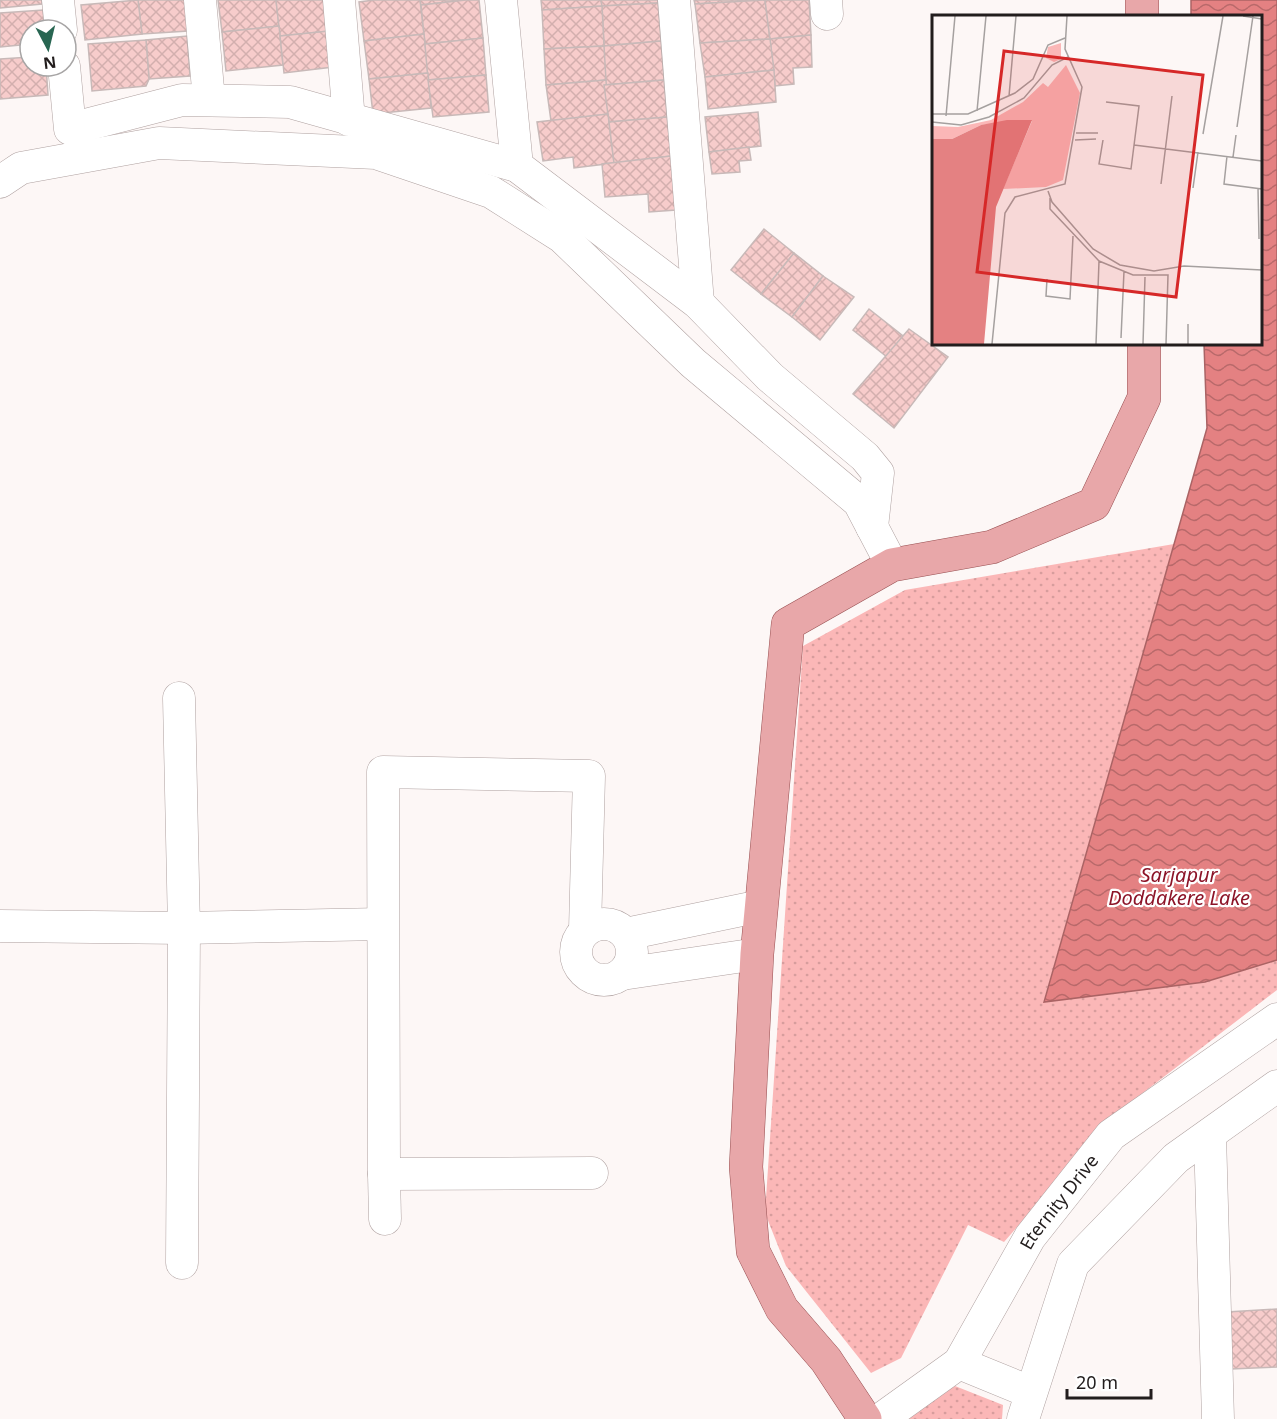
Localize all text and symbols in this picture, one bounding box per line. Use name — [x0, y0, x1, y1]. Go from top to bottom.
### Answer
inset map — [932, 15, 1262, 345]
north arrow — [18, 18, 78, 78]
text: N — [42, 51, 58, 75]
water label: Sarjapur Doddakere Lake — [1108, 861, 1250, 911]
street label: Eternity Drive — [1014, 1149, 1103, 1253]
scale bar — [1067, 1362, 1151, 1400]
text: 20 m — [1076, 1370, 1118, 1394]

